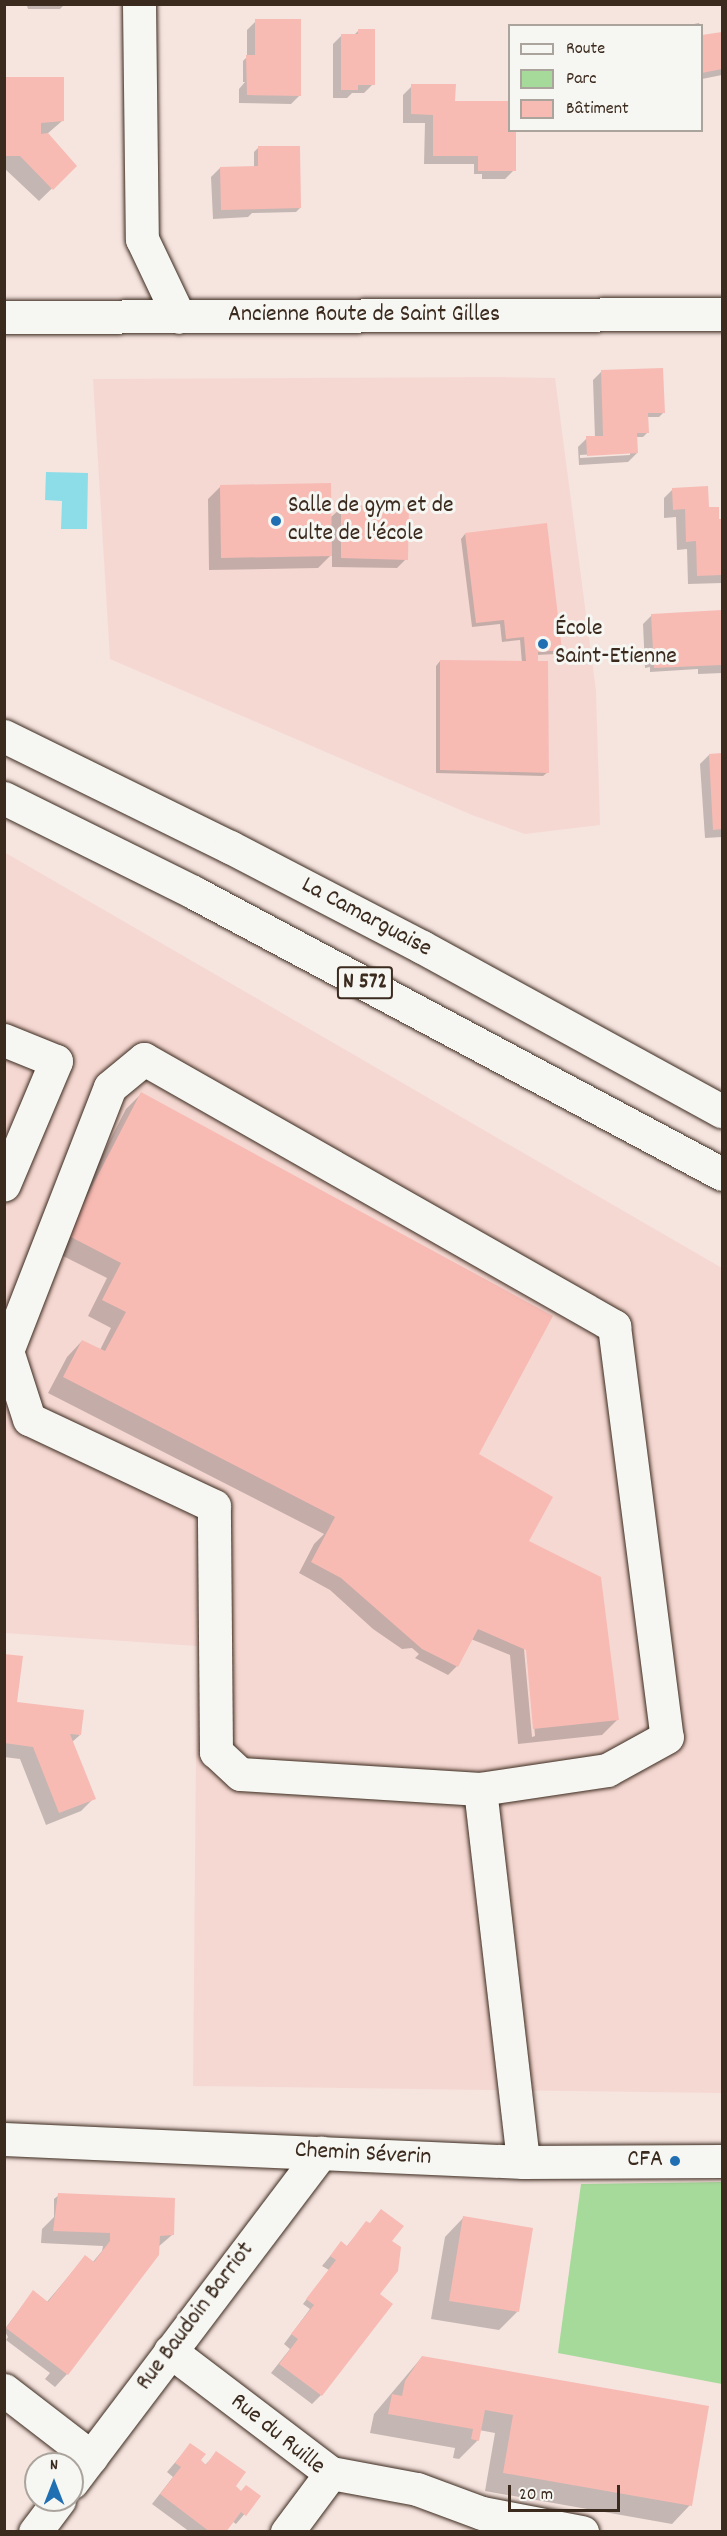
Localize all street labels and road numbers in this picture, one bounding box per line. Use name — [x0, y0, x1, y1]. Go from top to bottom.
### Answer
street label: Ancienne Route de Saint Gilles — [228, 302, 500, 330]
street label: La Camarguaise — [296, 872, 436, 964]
road number: N 572 — [336, 964, 394, 1002]
street label: Chemin Séverin — [294, 2137, 432, 2173]
street label: Rue Baudoin Barriot — [131, 2237, 261, 2397]
street label: Rue du Ruille — [224, 2388, 330, 2482]

